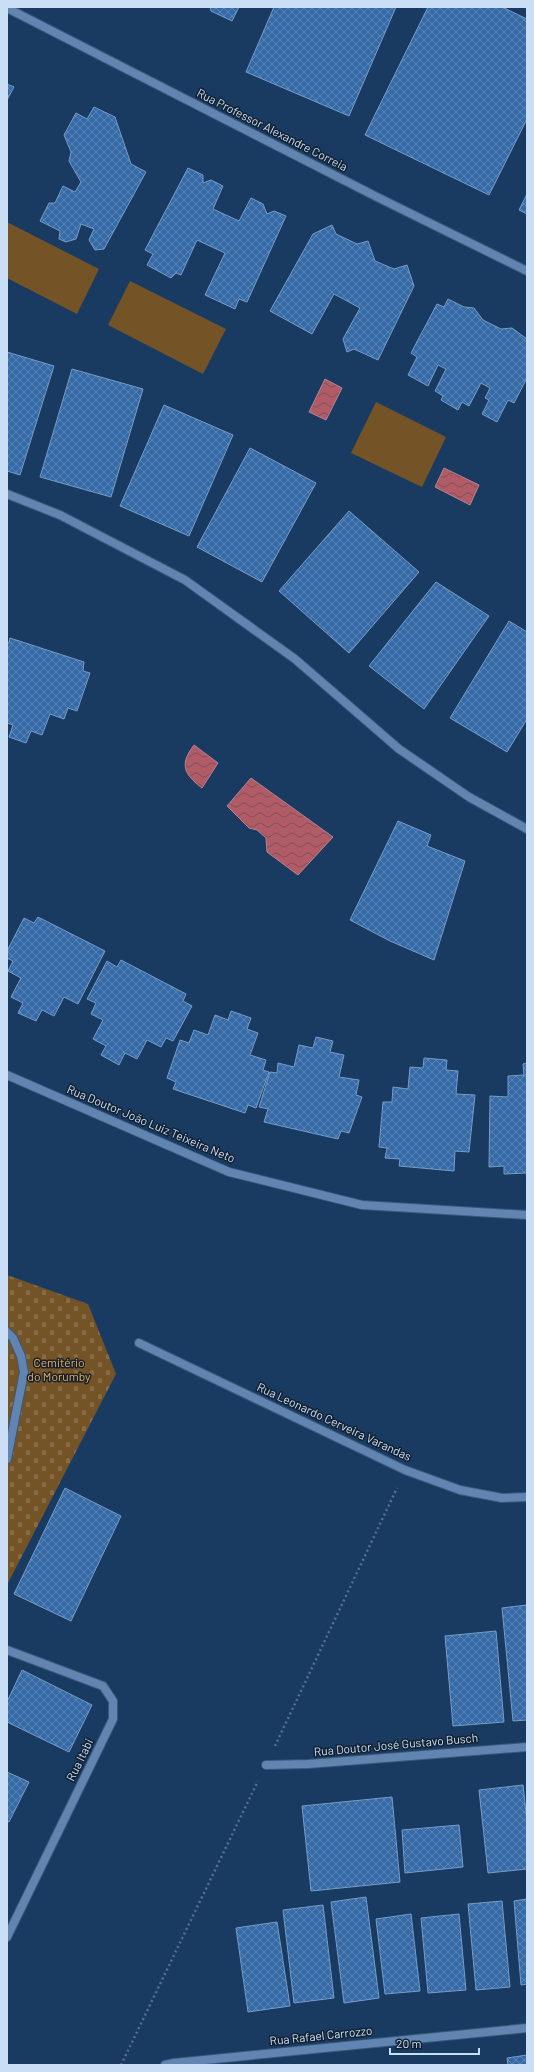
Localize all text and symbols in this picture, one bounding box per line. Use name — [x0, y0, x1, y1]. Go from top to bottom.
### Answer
street label: Rua Professor Alexandre Correia — [195, 85, 350, 173]
street label: Rua Doutor João Luiz Teixeira Neto — [65, 1081, 237, 1165]
park label: Cemitério do Morumby — [27, 1355, 91, 1383]
street label: Rua Leonardo Cerveira Varandas — [255, 1379, 414, 1463]
street label: Rua Doutor José Gustavo Busch — [313, 1730, 479, 1758]
street label: Rua Itabi — [63, 1736, 95, 1783]
street label: Rua Rafael Carrozzo — [269, 2023, 373, 2047]
scale bar — [390, 2030, 479, 2056]
text: 20 m — [396, 2036, 422, 2050]

